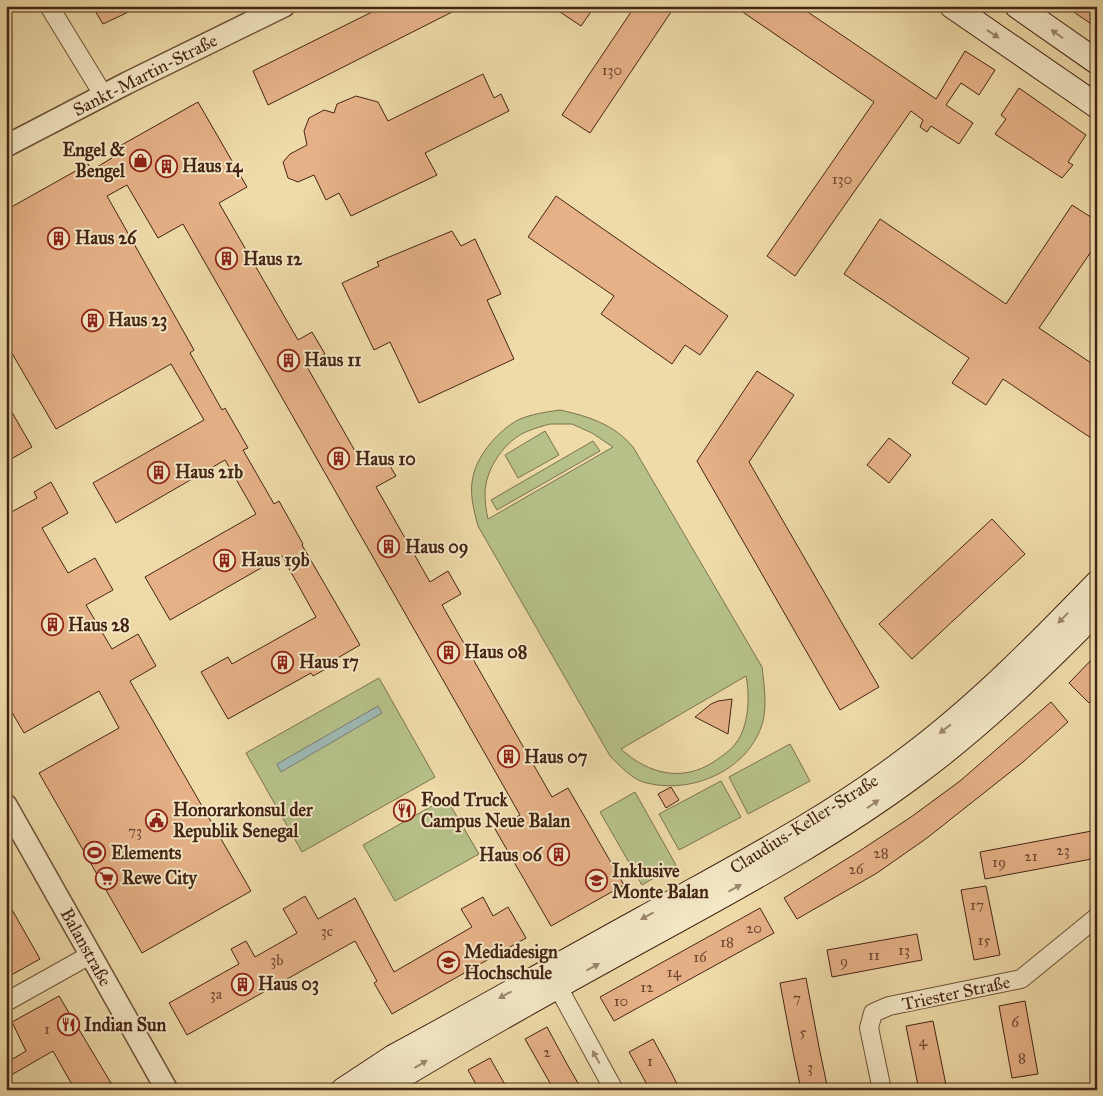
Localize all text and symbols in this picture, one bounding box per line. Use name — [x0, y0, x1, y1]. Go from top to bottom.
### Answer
street label: Sankt-Martin-Straße — [69, 29, 221, 121]
one-way arrow — [986, 29, 999, 39]
one-way arrow — [1050, 29, 1064, 39]
house number: 130 — [602, 61, 622, 79]
place label: Engel & Bengel — [62, 139, 126, 183]
shop icon: Engel & Bengel — [129, 148, 153, 172]
building icon: Haus 14 — [154, 154, 178, 178]
place label: Haus 14 — [182, 155, 243, 178]
house number: 130 — [832, 170, 852, 188]
building icon: Haus 26 — [47, 226, 71, 250]
place label: Haus 26 — [75, 227, 137, 249]
building icon: Haus 12 — [215, 247, 239, 271]
place label: Haus 12 — [243, 248, 303, 270]
building icon: Haus 23 — [80, 308, 104, 332]
place label: Haus 23 — [108, 309, 167, 332]
building icon: Haus 11 — [276, 348, 300, 372]
place label: Haus 11 — [304, 349, 361, 371]
building icon: Haus 10 — [327, 447, 351, 471]
place label: Haus 10 — [355, 448, 416, 470]
building icon: Haus 21b — [147, 460, 171, 484]
place label: Haus 21b — [175, 461, 243, 483]
building icon: Haus 09 — [377, 535, 401, 559]
place label: Haus 09 — [405, 536, 468, 559]
building icon: Haus 19b — [213, 548, 237, 572]
place label: Haus 19b — [241, 549, 310, 572]
one-way arrow — [1057, 611, 1069, 623]
building icon: Haus 28 — [40, 613, 64, 637]
place label: Haus 28 — [68, 614, 130, 636]
building icon: Haus 08 — [436, 640, 460, 664]
place label: Haus 08 — [464, 641, 527, 663]
building icon: Haus 17 — [271, 650, 295, 674]
place label: Haus 17 — [299, 651, 359, 673]
one-way arrow — [939, 724, 952, 735]
building icon: Haus 07 — [496, 745, 520, 769]
place label: Haus 07 — [524, 746, 588, 768]
street label: Claudius-Keller-Straße — [726, 769, 882, 879]
place label: Food Truck Campus Neue Balan — [421, 789, 570, 833]
restaurant icon: Food Truck Campus Neue Balan — [393, 798, 417, 822]
place label: Honorarkonsul der Republik Senegal — [173, 799, 314, 843]
one-way arrow — [866, 799, 880, 809]
public building icon: Honorarkonsul der Republik Senegal — [145, 808, 169, 832]
house number: 73 — [128, 822, 142, 840]
sports icon: Elements — [83, 841, 107, 865]
house number: 23 — [1056, 841, 1070, 859]
place label: Elements — [111, 842, 182, 864]
building icon: Haus 06 — [546, 843, 570, 867]
place label: Haus 06 — [479, 844, 543, 866]
house number: 28 — [873, 844, 889, 862]
house number: 21 — [1024, 847, 1038, 865]
house number: 19 — [992, 853, 1006, 871]
place label: Inklusive Monte Balan — [612, 860, 709, 903]
house number: 26 — [848, 860, 865, 878]
supermarket icon: Rewe City — [94, 866, 118, 890]
place label: Rewe City — [122, 867, 199, 890]
school or university icon: Inklusive Monte Balan — [584, 869, 608, 893]
one-way arrow — [728, 884, 741, 893]
house number: 17 — [970, 896, 984, 914]
street label: Balanstraße — [56, 904, 116, 990]
one-way arrow — [641, 911, 654, 920]
house number: 20 — [746, 919, 762, 937]
house number: 3c — [321, 922, 333, 940]
house number: 15 — [978, 931, 990, 949]
house number: 18 — [720, 933, 734, 951]
place label: Mediadesign Hochschule — [464, 941, 558, 984]
house number: 13 — [898, 941, 910, 959]
house number: 11 — [868, 946, 880, 964]
house number: 16 — [693, 948, 708, 966]
school or university icon: Mediadesign Hochschule — [436, 950, 460, 974]
house number: 3b — [270, 951, 284, 969]
house number: 9 — [840, 952, 848, 970]
one-way arrow — [586, 963, 599, 972]
house number: 14 — [667, 963, 682, 981]
street label: Triester Straße — [900, 971, 1012, 1015]
building icon: Haus 03 — [230, 972, 254, 996]
place label: Haus 03 — [258, 973, 319, 996]
house number: 12 — [640, 978, 654, 996]
house number: 3a — [210, 985, 223, 1003]
house number: 7 — [793, 989, 801, 1007]
one-way arrow — [498, 991, 513, 999]
house number: 10 — [614, 992, 628, 1010]
restaurant icon: Indian Sun — [56, 1013, 80, 1037]
house number: 6 — [1011, 1013, 1020, 1031]
place label: Indian Sun — [84, 1014, 167, 1036]
house number: 1 — [44, 1020, 50, 1038]
house number: 5 — [800, 1023, 807, 1041]
house number: 4 — [919, 1032, 928, 1050]
house number: 2 — [543, 1043, 551, 1061]
house number: 8 — [1018, 1049, 1026, 1067]
one-way arrow — [592, 1050, 600, 1065]
house number: 1 — [647, 1052, 653, 1070]
house number: 3 — [807, 1058, 813, 1076]
one-way arrow — [414, 1060, 427, 1069]

